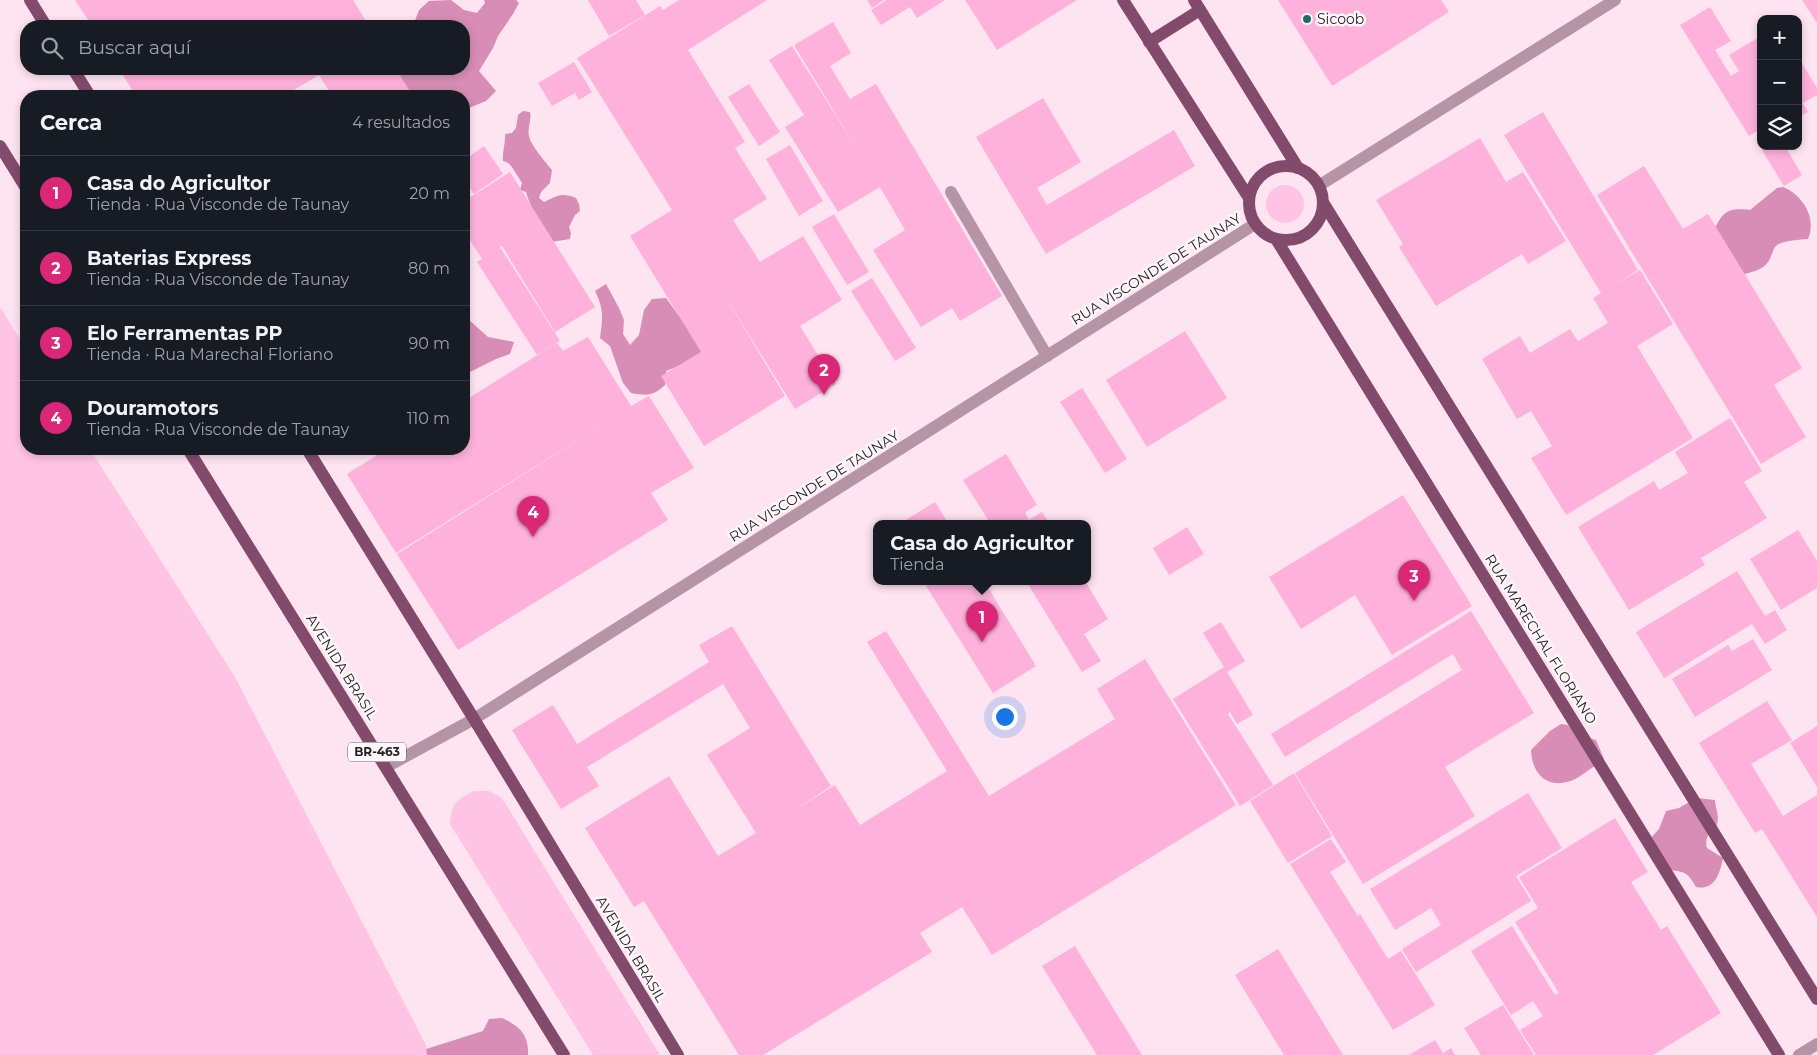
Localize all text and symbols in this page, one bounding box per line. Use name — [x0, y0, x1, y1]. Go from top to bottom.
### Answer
place label: Sicoob — [1317, 10, 1364, 28]
marker: Sicoob — [1301, 13, 1313, 25]
map controls — [1757, 15, 1802, 150]
button: + — [1757, 15, 1802, 60]
search box — [20, 20, 470, 75]
icon: search — [38, 34, 66, 62]
text: Buscar aquí — [78, 36, 191, 59]
button: − — [1757, 60, 1802, 105]
button: layers — [1757, 105, 1802, 150]
text: Cerca — [40, 110, 102, 135]
text: 4 resultados — [352, 113, 450, 132]
text: Casa do Agricultor — [87, 172, 271, 195]
text: 1 — [53, 184, 59, 203]
text: 20 m — [409, 184, 450, 203]
text: Tienda · Rua Visconde de Taunay — [87, 195, 349, 214]
street label: RUA VISCONDE DE TAUNAY — [1068, 209, 1244, 329]
text: Baterias Express — [87, 247, 251, 270]
text: 2 — [51, 259, 61, 278]
text: 80 m — [408, 259, 450, 278]
text: Tienda · Rua Visconde de Taunay — [87, 270, 349, 289]
text: Elo Ferramentas PP — [87, 322, 282, 345]
text: 3 — [51, 334, 61, 353]
text: 90 m — [408, 334, 450, 353]
text: Tienda · Rua Marechal Floriano — [87, 345, 333, 364]
pin: 2 — [808, 354, 840, 395]
text: Douramotors — [87, 397, 218, 420]
text: 4 — [50, 409, 62, 428]
text: 110 m — [407, 409, 450, 428]
text: Tienda · Rua Visconde de Taunay — [87, 420, 349, 439]
street label: RUA VISCONDE DE TAUNAY — [726, 426, 902, 546]
pin: 4 — [517, 496, 549, 537]
popup — [873, 520, 1091, 585]
text: Casa do Agricultor — [890, 532, 1074, 555]
street label: RUA MARECHAL FLORIANO — [1481, 551, 1601, 728]
text: Tienda — [890, 555, 944, 574]
pin: 3 — [1398, 560, 1430, 601]
pin: 1 — [966, 601, 998, 642]
street label: AVENIDA BRASIL — [302, 611, 382, 724]
your location — [992, 704, 1018, 730]
road number: BR-463 — [348, 742, 406, 762]
street label: AVENIDA BRASIL — [592, 893, 670, 1006]

